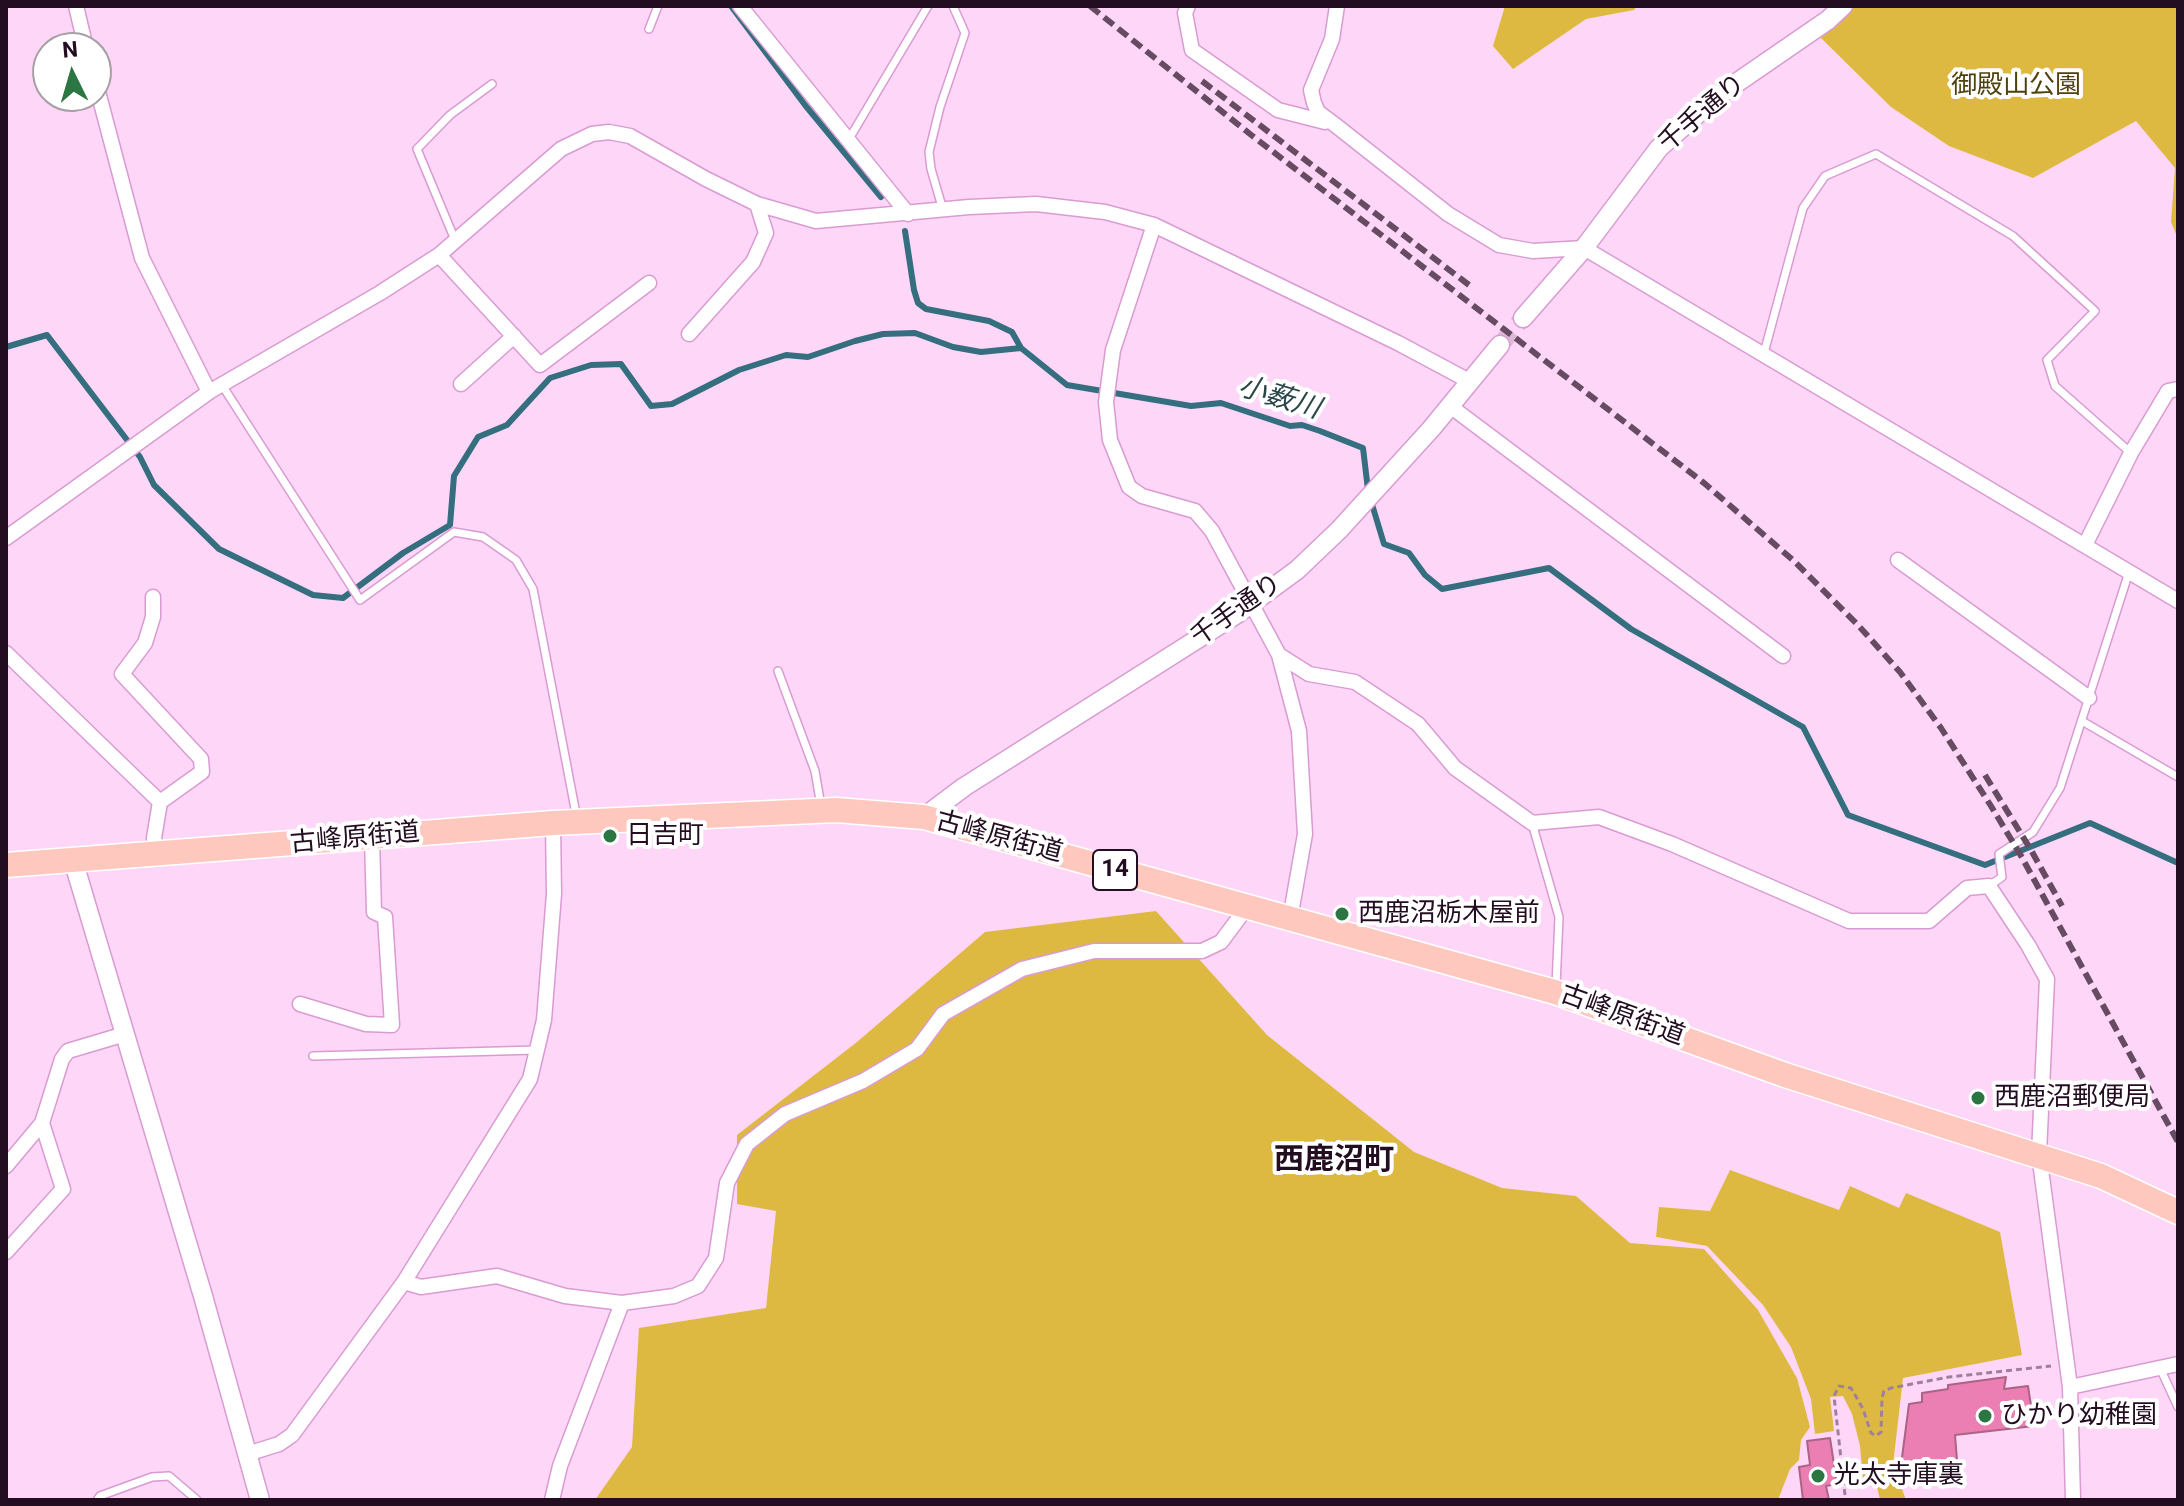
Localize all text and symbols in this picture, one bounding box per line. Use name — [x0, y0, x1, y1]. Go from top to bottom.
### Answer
north arrow — [32, 32, 112, 112]
text: N — [61, 36, 79, 63]
street label: 千手通り — [1653, 69, 1753, 159]
park label: 御殿山公園 — [1951, 70, 2081, 102]
water label: 小薮川 — [1234, 371, 1324, 427]
street label: 千手通り — [1185, 568, 1289, 654]
street label: 古峰原街道 — [932, 806, 1066, 870]
street label: 古峰原街道 — [289, 818, 421, 860]
place label: 日吉町 — [626, 820, 704, 852]
marker: 日吉町 — [601, 827, 619, 845]
road number: 14 — [1093, 850, 1137, 890]
place label: 西鹿沼栃木屋前 — [1358, 898, 1540, 930]
marker: 西鹿沼栃木屋前 — [1333, 905, 1351, 923]
street label: 古峰原街道 — [1556, 979, 1688, 1053]
place label: 西鹿沼郵便局 — [1994, 1082, 2150, 1114]
marker: 西鹿沼郵便局 — [1969, 1089, 1987, 1107]
district label: 西鹿沼町 — [1274, 1143, 1394, 1179]
place label: ひかり幼稚園 — [2001, 1400, 2157, 1432]
marker: ひかり幼稚園 — [1976, 1407, 1994, 1425]
place label: 光太寺庫裏 — [1834, 1460, 1964, 1492]
marker: 光太寺庫裏 — [1809, 1467, 1827, 1485]

